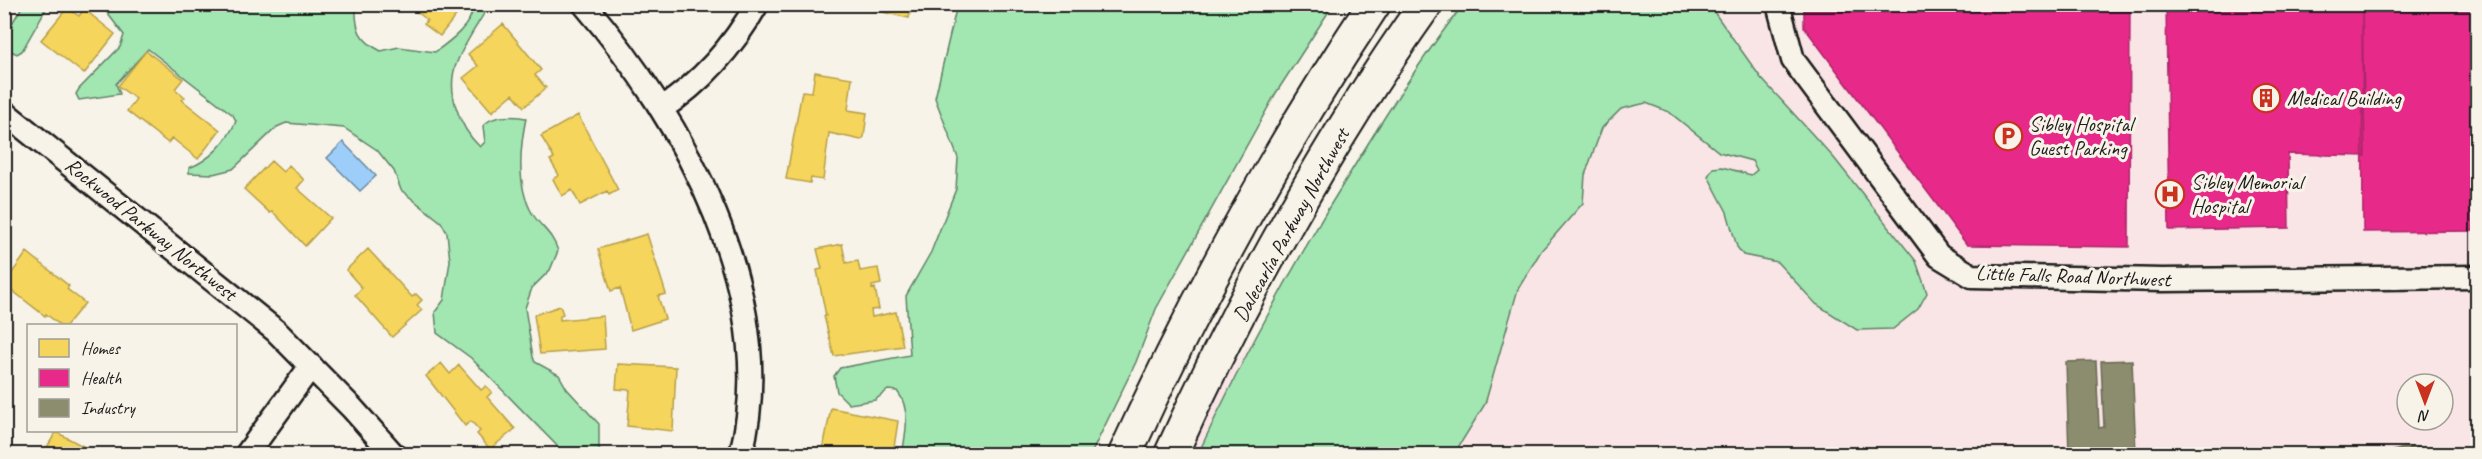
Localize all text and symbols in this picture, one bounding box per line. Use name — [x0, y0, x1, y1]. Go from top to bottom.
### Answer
building icon: Medical Building — [2250, 82, 2282, 114]
place label: Medical Building — [2287, 85, 2403, 111]
place label: Sibley Hospital Guest Parking — [2029, 111, 2136, 161]
parking icon: Sibley Hospital Guest Parking — [1992, 120, 2024, 152]
street label: Dalecarlia Parkway Northwest — [1227, 122, 1356, 326]
street label: Rockwood Parkway Northwest — [60, 152, 244, 307]
place label: Sibley Memorial Hospital — [2191, 169, 2306, 219]
hospital icon: Sibley Memorial Hospital — [2154, 178, 2186, 210]
street label: Little Falls Road Northwest — [1975, 260, 2173, 292]
legend — [27, 324, 237, 432]
text: Homes — [81, 337, 121, 359]
text: Health — [81, 367, 122, 389]
north arrow — [2395, 372, 2455, 432]
text: Industry — [81, 397, 136, 419]
text: N — [2417, 406, 2430, 426]

